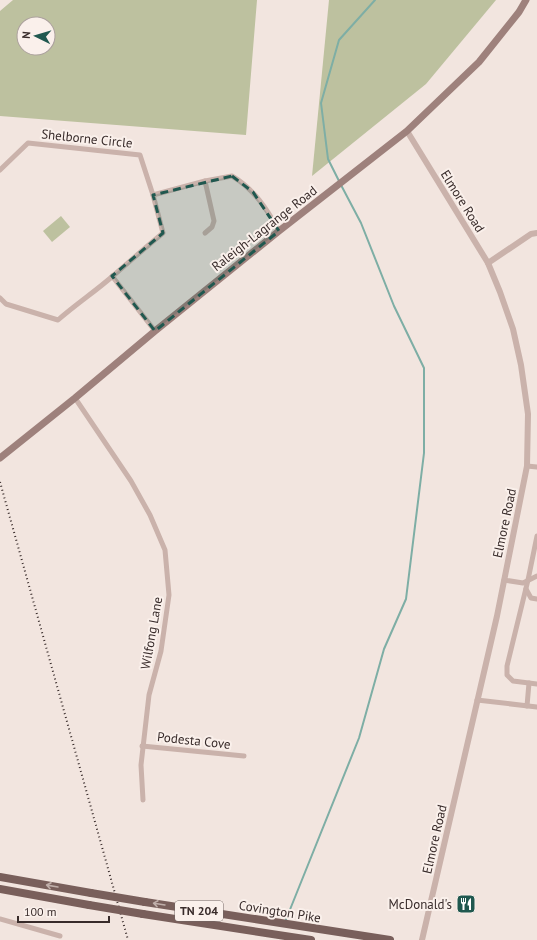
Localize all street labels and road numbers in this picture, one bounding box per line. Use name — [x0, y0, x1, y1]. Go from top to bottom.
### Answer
street label: Shelborne Circle — [41, 125, 133, 152]
street label: Elmore Road — [437, 167, 488, 236]
street label: Raleigh-Lagrange Road — [208, 182, 320, 275]
street label: Elmore Road — [489, 487, 520, 559]
street label: Wilfong Lane — [137, 596, 166, 671]
street label: Podesta Cove — [156, 728, 231, 753]
street label: Elmore Road — [418, 803, 451, 875]
street label: Covington Pike — [238, 897, 322, 926]
road number: TN 204 — [175, 901, 223, 921]

